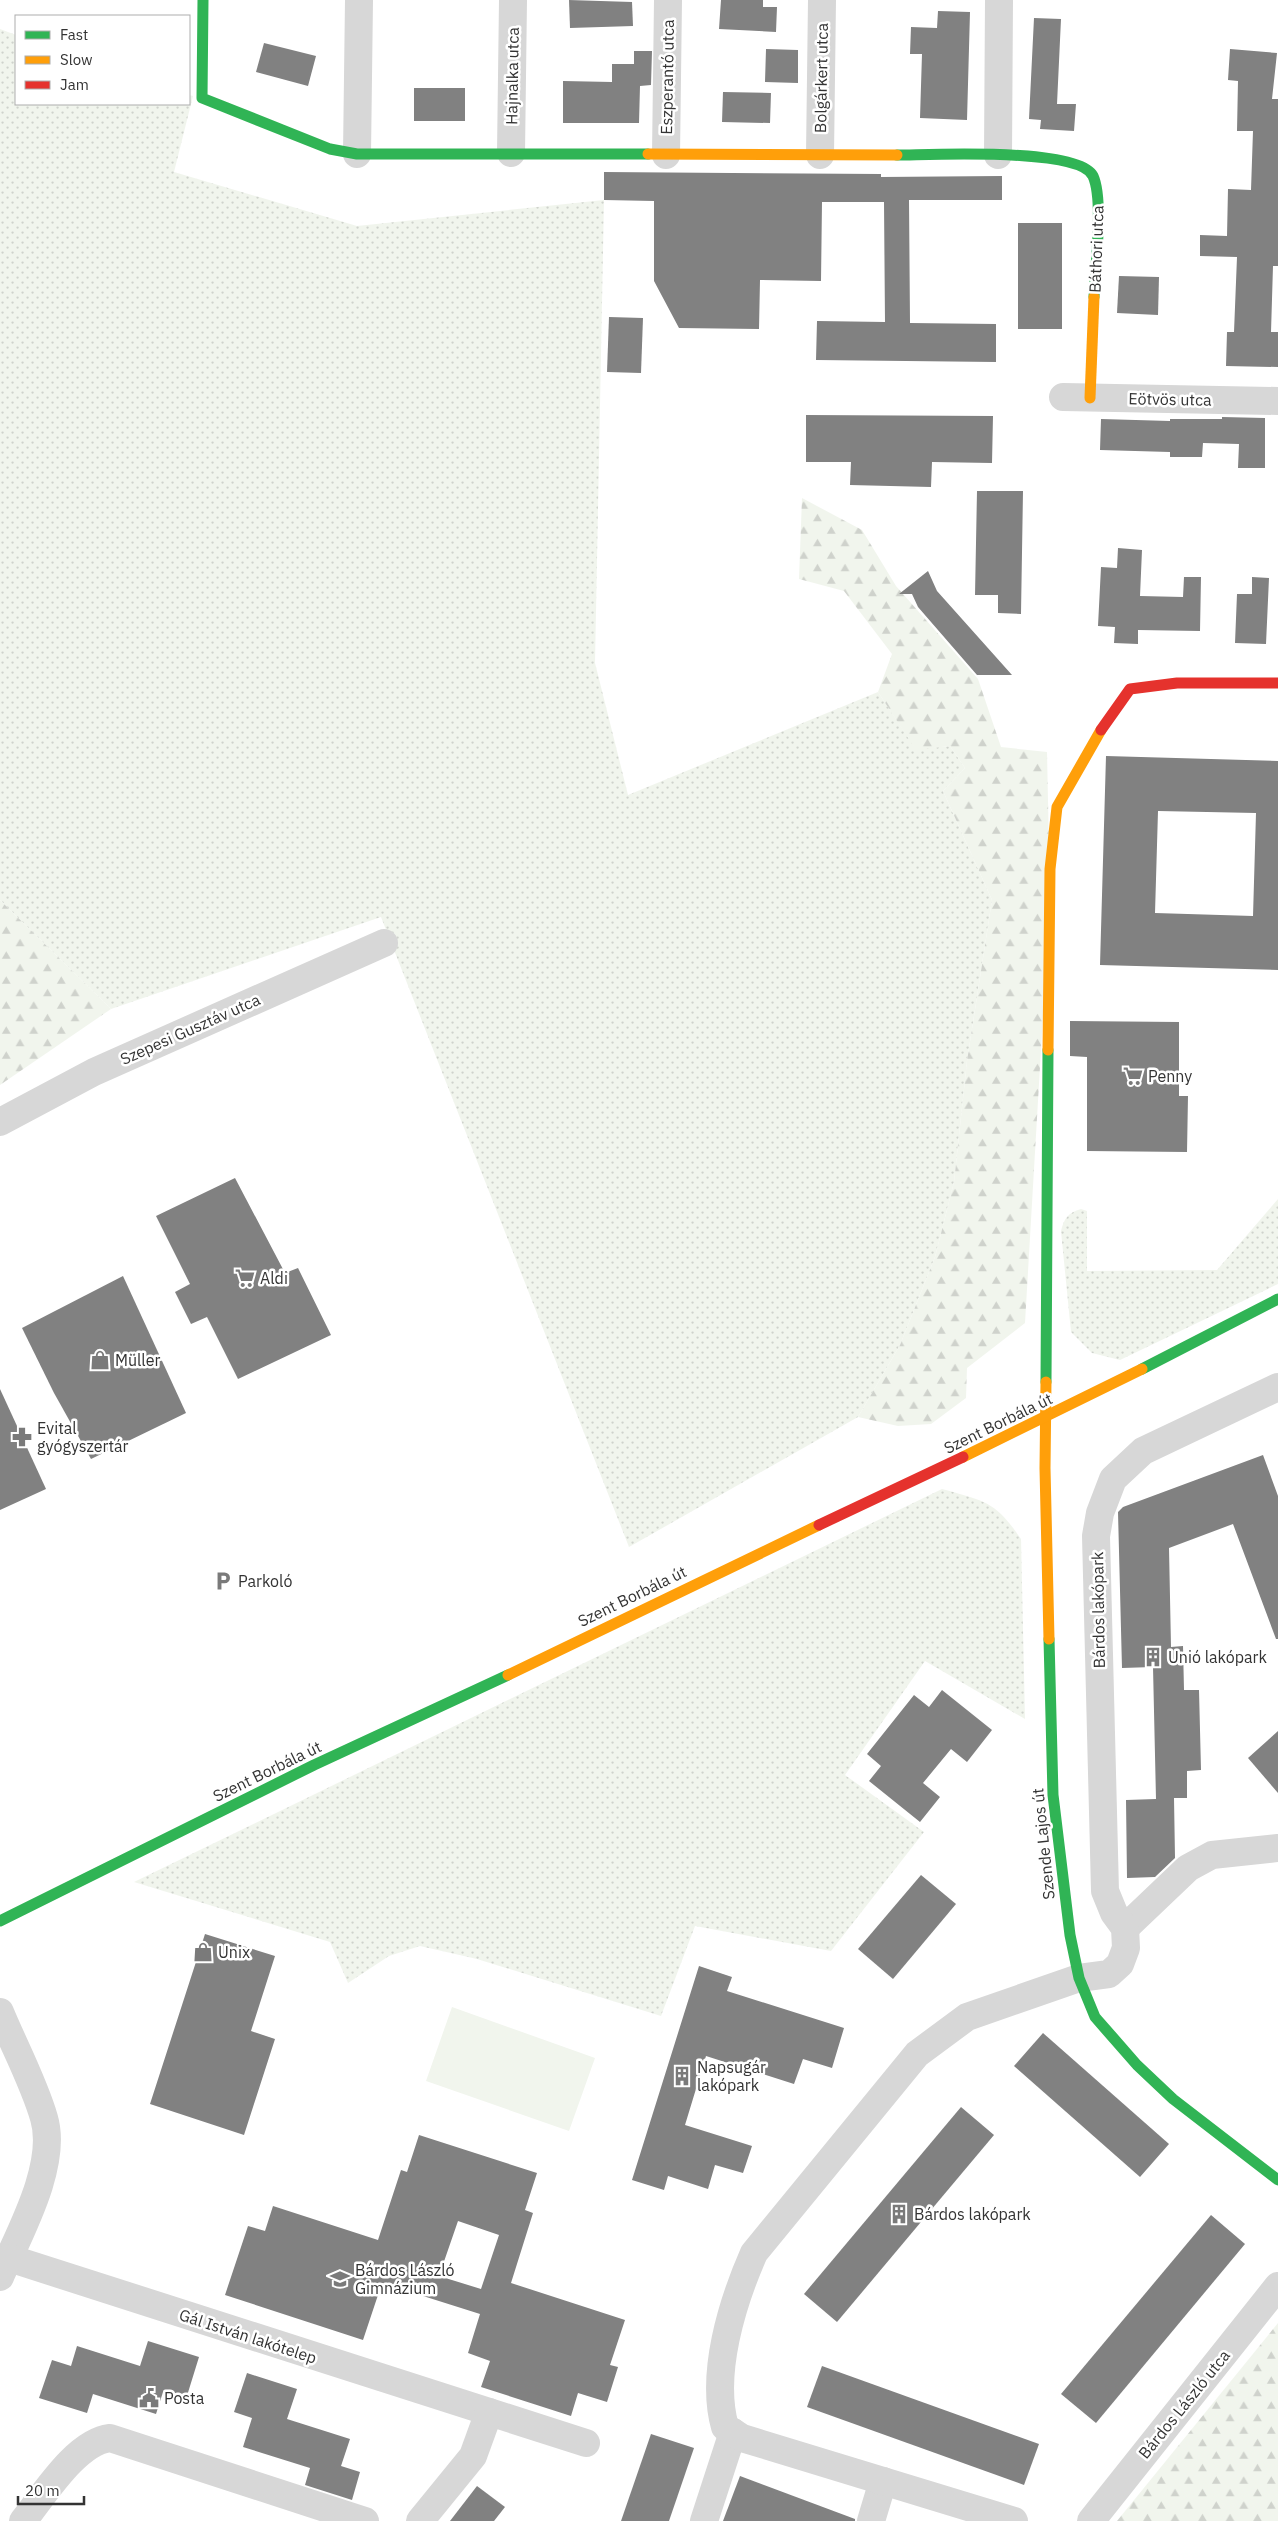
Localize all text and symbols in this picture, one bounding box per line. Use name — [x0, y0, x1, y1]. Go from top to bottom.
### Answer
legend — [15, 15, 190, 105]
street label: Eszperantó utca — [656, 19, 678, 135]
street label: Bolgárkert utca — [810, 22, 832, 133]
text: Fast — [60, 25, 88, 44]
street label: Hajnalka utca — [501, 27, 523, 125]
text: Slow — [60, 50, 93, 69]
text: Jam — [60, 75, 89, 94]
street label: Báthori utca — [1084, 204, 1108, 293]
street label: Eötvös utca — [1128, 388, 1212, 410]
street label: Szepesi Gusztáv utca — [117, 989, 264, 1069]
supermarket icon: Penny — [1122, 1065, 1144, 1087]
place label: Penny — [1148, 1066, 1192, 1086]
supermarket icon: Aldi — [234, 1267, 256, 1289]
place label: Aldi — [260, 1268, 288, 1288]
shop icon: Müller — [89, 1349, 111, 1371]
place label: Müller — [115, 1350, 160, 1370]
street label: Szent Borbála út — [940, 1388, 1056, 1458]
place label: Evital gyógyszertár — [37, 1418, 129, 1456]
pharmacy icon: Evital gyógyszertár — [11, 1426, 33, 1448]
street label: Bárdos lakópark — [1087, 1551, 1109, 1669]
street label: Szent Borbála út — [574, 1561, 690, 1631]
parking icon: Parkoló — [212, 1570, 234, 1592]
place label: Parkoló — [238, 1571, 292, 1591]
building icon: Unió lakópark — [1142, 1646, 1164, 1668]
place label: Unió lakópark — [1168, 1647, 1267, 1667]
street label: Szent Borbála út — [209, 1736, 325, 1806]
street label: Szende Lajos út — [1027, 1787, 1059, 1901]
shop icon: Unix — [192, 1941, 214, 1963]
place label: Unix — [218, 1942, 250, 1962]
place label: Napsugár lakópark — [697, 2057, 766, 2095]
building icon: Napsugár lakópark — [671, 2065, 693, 2087]
building icon: Bárdos lakópark — [888, 2203, 910, 2225]
place label: Bárdos lakópark — [914, 2204, 1031, 2224]
place label: Bárdos László Gimnázium — [355, 2260, 455, 2298]
school or university icon: Bárdos László Gimnázium — [329, 2268, 351, 2290]
street label: Gál István lakótelep — [177, 2304, 319, 2368]
street label: Bárdos László utca — [1134, 2345, 1234, 2463]
public building icon: Posta — [138, 2387, 160, 2409]
place label: Posta — [164, 2388, 205, 2408]
scale bar — [18, 2474, 84, 2506]
text: 20 m — [25, 2481, 60, 2500]

